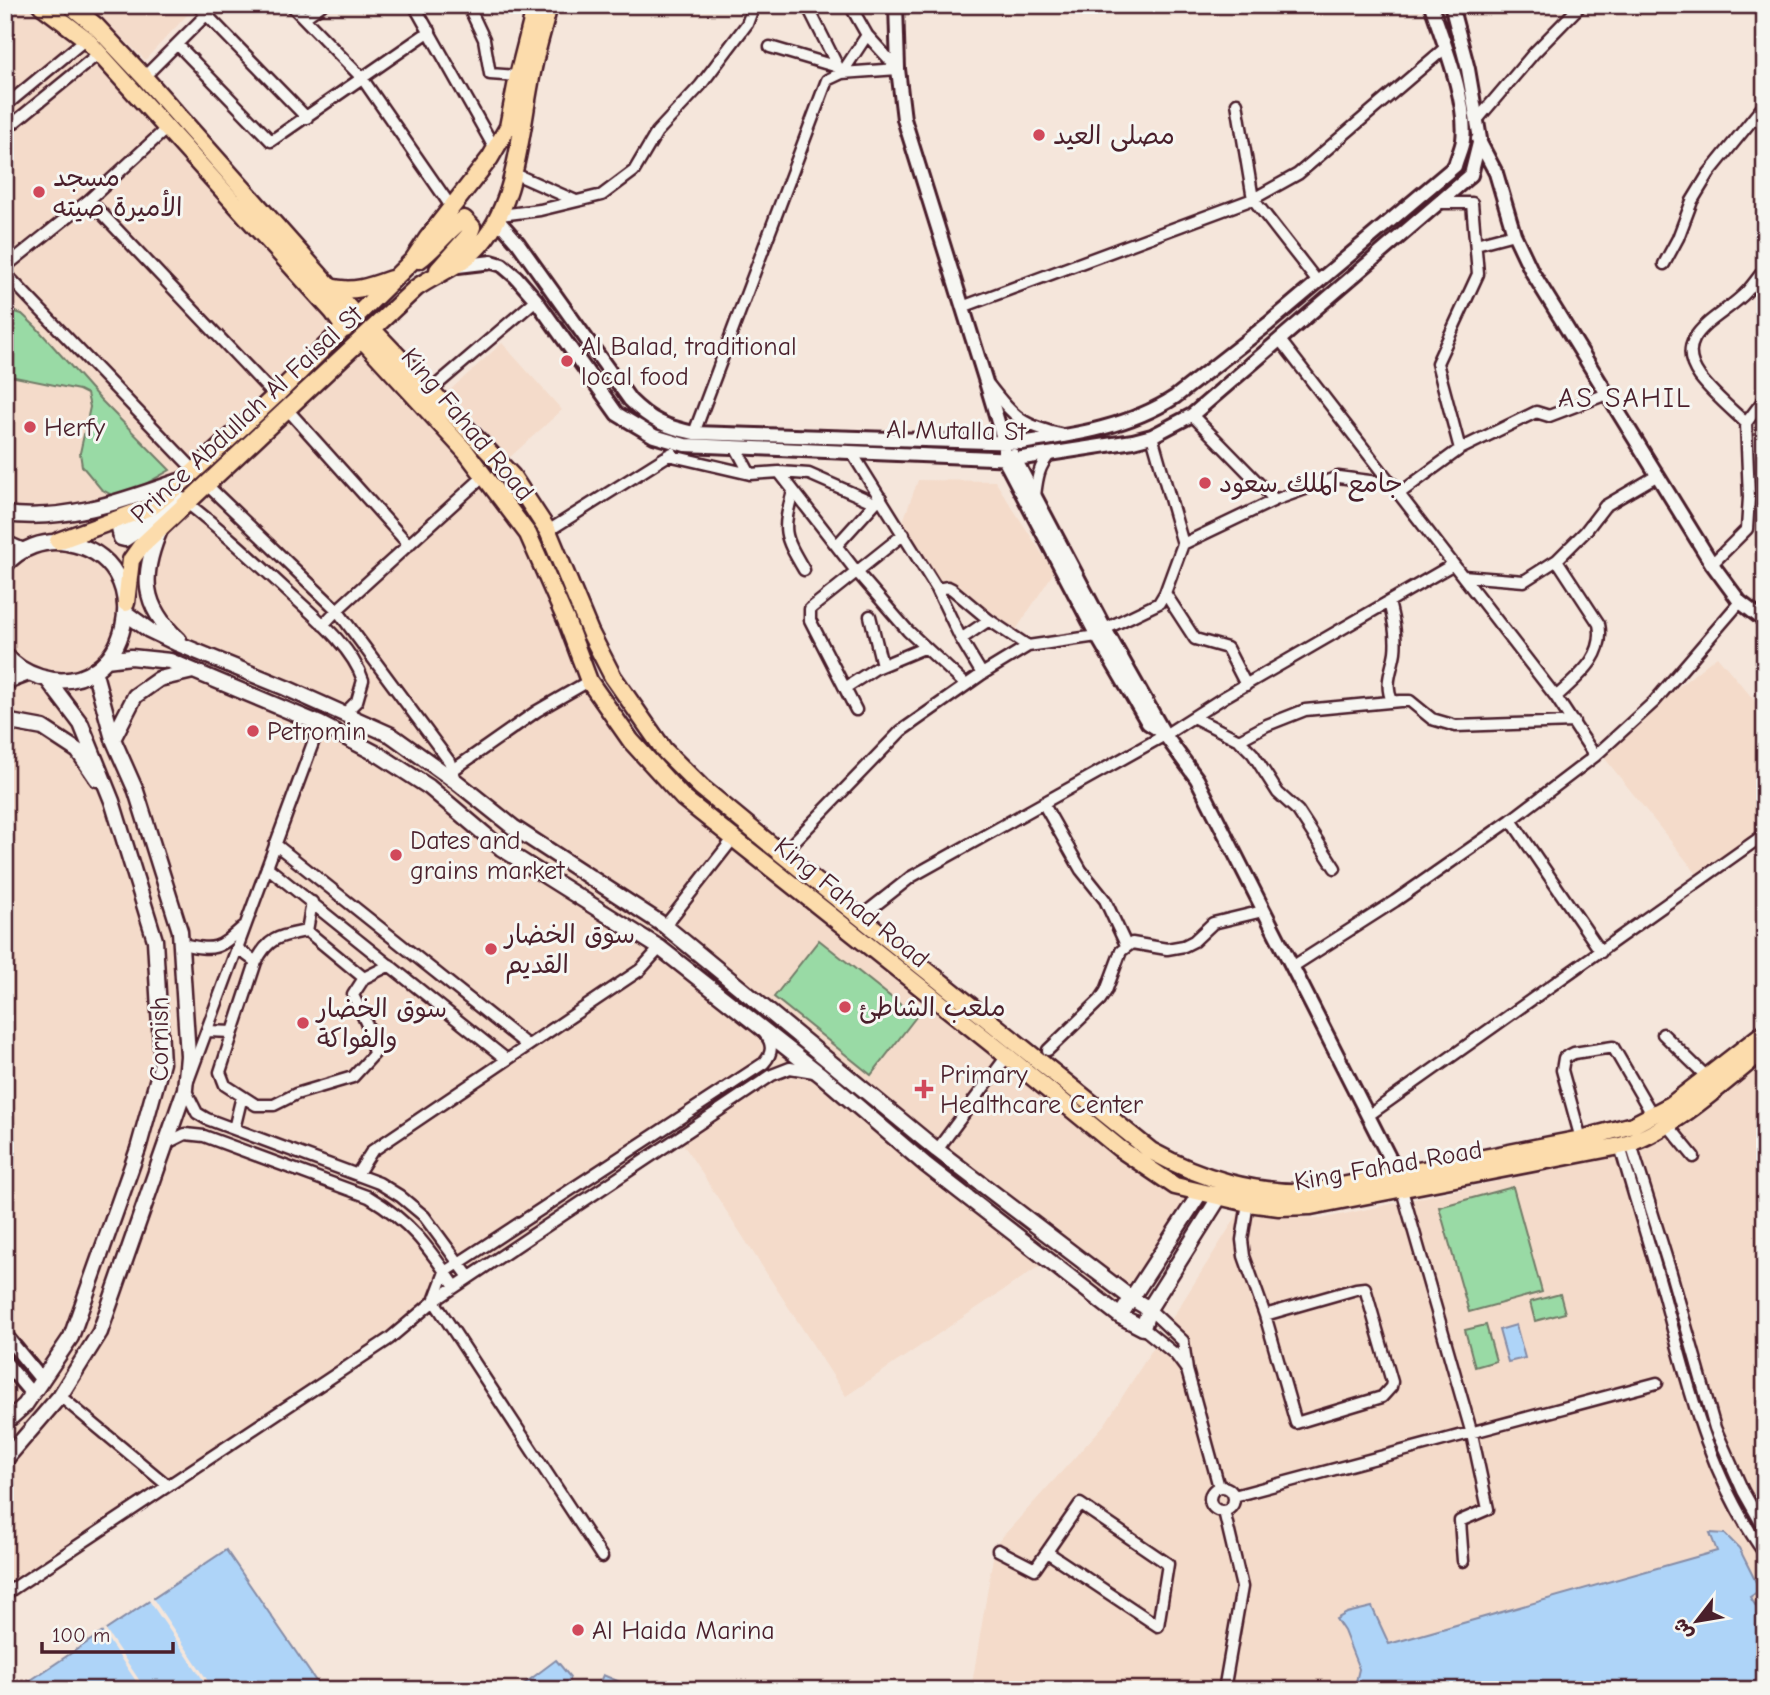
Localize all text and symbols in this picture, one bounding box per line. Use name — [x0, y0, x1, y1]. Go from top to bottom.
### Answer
place label: مصلى العيد — [1053, 121, 1175, 152]
marker: مصلى العيد — [1031, 127, 1047, 143]
place label: مسجد الأميرة صيته — [53, 163, 182, 223]
marker: مسجد الأميرة صيته — [31, 184, 47, 200]
street label: Prince Abdullah Al Faisal St — [125, 299, 370, 530]
place label: Al Balad, traditional local food — [581, 332, 797, 392]
street label: King Fahad Road — [395, 342, 540, 507]
marker: Al Balad, traditional local food — [559, 353, 575, 369]
district label: AS SAHIL — [1558, 382, 1692, 414]
place label: Herfy — [44, 413, 105, 443]
street label: Al Mutalla St — [886, 415, 1028, 447]
marker: Herfy — [22, 419, 38, 435]
place label: جامع الملك سعود — [1219, 469, 1403, 502]
marker: جامع الملك سعود — [1197, 475, 1213, 491]
place label: Petromin — [267, 717, 366, 747]
marker: Petromin — [245, 723, 261, 739]
place label: Dates and grains market — [410, 826, 566, 886]
street label: King Fahad Road — [768, 831, 935, 974]
marker: Dates and grains market — [388, 847, 404, 863]
place label: سوق الخضار القديم — [503, 920, 635, 984]
marker: سوق الخضار القديم — [483, 941, 499, 957]
place label: ملعب الشاطئ — [859, 993, 1006, 1024]
place label: سوق الخضار والفواكة — [315, 994, 447, 1055]
street label: Cornish — [145, 996, 175, 1082]
marker: ملعب الشاطئ — [837, 999, 853, 1015]
marker: سوق الخضار والفواكة — [295, 1015, 311, 1031]
place label: Primary Healthcare Center — [940, 1060, 1144, 1120]
marker: Primary Healthcare Center — [914, 1079, 934, 1099]
street label: King Fahad Road — [1292, 1135, 1484, 1197]
north arrow — [1662, 1586, 1732, 1656]
scale bar — [42, 1611, 173, 1655]
text: ش — [1668, 1615, 1698, 1644]
place label: Al Haida Marina — [592, 1616, 775, 1646]
marker: Al Haida Marina — [570, 1622, 586, 1638]
text: 100 m — [52, 1623, 110, 1647]

